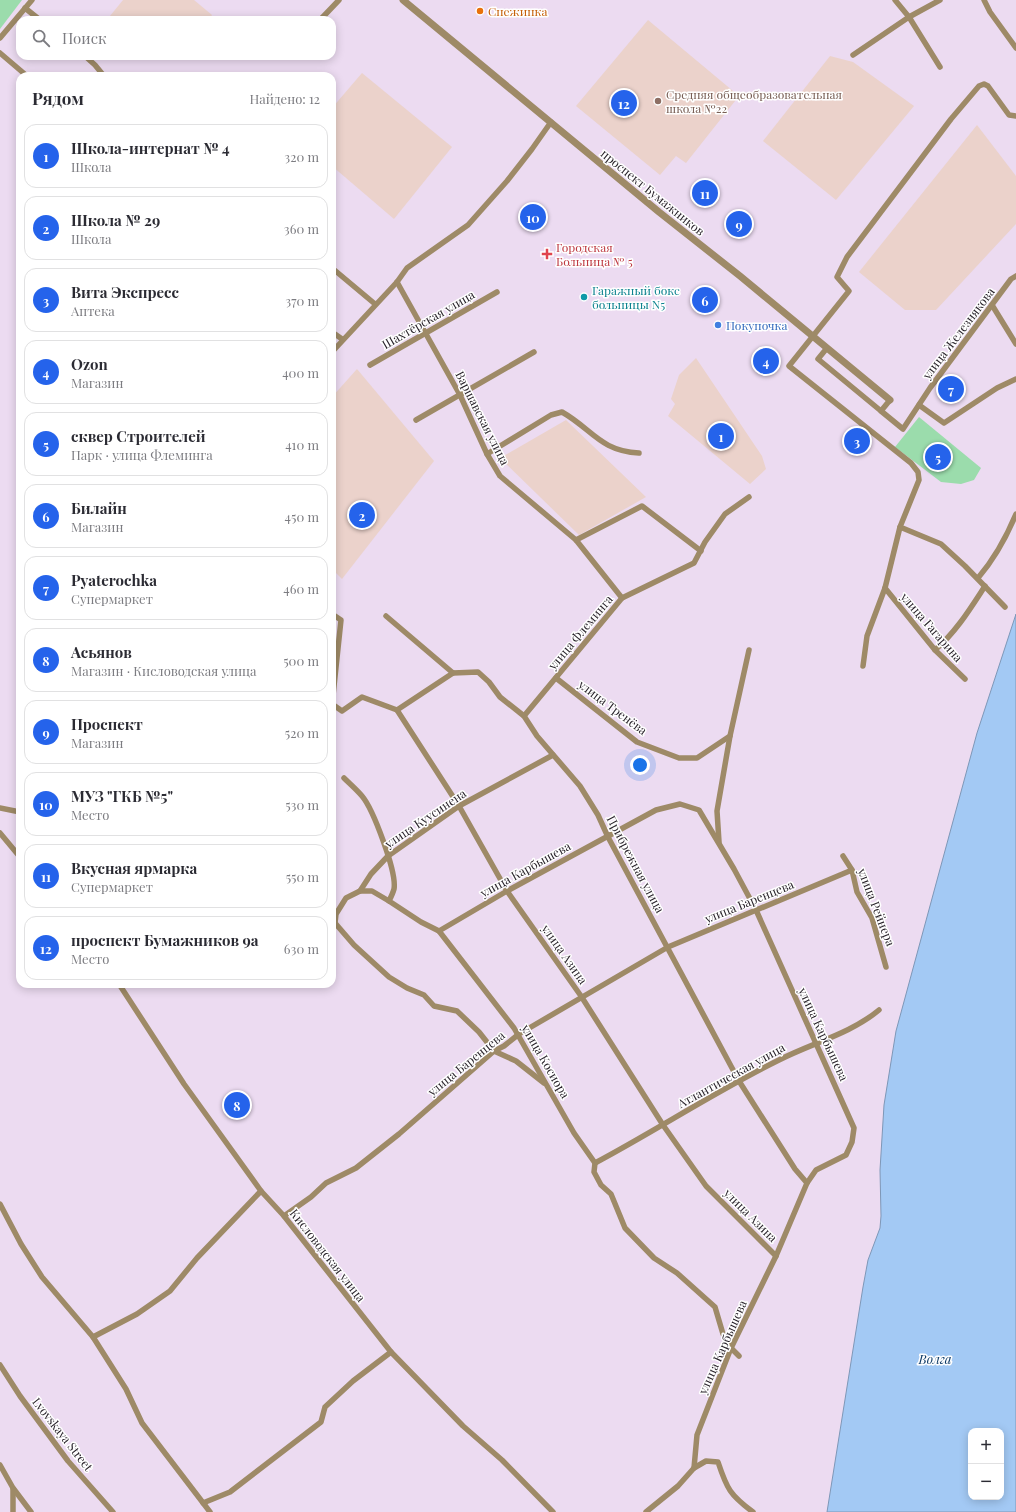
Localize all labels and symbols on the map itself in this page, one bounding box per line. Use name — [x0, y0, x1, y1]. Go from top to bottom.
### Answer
place label: Снежинка — [488, 3, 547, 19]
marker: Снежинка — [475, 6, 485, 16]
place label: Средняя общеобразовательная школа №22 — [666, 86, 843, 116]
pin: 12 — [611, 88, 637, 118]
marker: Средняя общеобразовательная школа №22 — [653, 96, 663, 106]
street label: проспект Бумажников — [598, 145, 709, 239]
pin: 11 — [692, 178, 718, 208]
pin: 10 — [520, 202, 546, 232]
pin: 9 — [726, 209, 752, 239]
place label: Городская Больница № 5 — [556, 239, 633, 269]
marker: Городская Больница № 5 — [541, 248, 553, 260]
place label: Гаражный бокс больницы N5 — [592, 282, 680, 312]
street label: улица Железнякова — [918, 284, 998, 383]
pin: 6 — [692, 285, 718, 315]
street label: Шахтёрская улица — [379, 286, 477, 352]
marker: Гаражный бокс больницы N5 — [579, 292, 589, 302]
place label: Покупочка — [726, 317, 787, 333]
marker: Покупочка — [713, 320, 723, 330]
pin: 4 — [753, 346, 779, 376]
street label: Варшавская улица — [452, 368, 514, 468]
pin: 7 — [938, 374, 964, 404]
pin: 1 — [708, 421, 734, 451]
pin: 3 — [844, 426, 870, 456]
pin: 5 — [925, 442, 951, 472]
pin: 2 — [349, 500, 375, 530]
street label: улица Гагарина — [897, 588, 967, 665]
street label: улица Флеминга — [543, 591, 616, 673]
street label: улица Тренёва — [575, 675, 650, 738]
your location — [630, 755, 650, 775]
street label: улица Куусинена — [380, 785, 469, 852]
street label: Прибрежная улица — [604, 812, 668, 916]
street label: улица Карбышева — [476, 838, 573, 901]
street label: улица Рейнера — [854, 865, 899, 948]
street label: улица Баренцева — [701, 876, 796, 927]
street label: улица Азина — [538, 920, 591, 987]
street label: улица Карбышева — [795, 984, 853, 1083]
street label: улица Косиора — [518, 1020, 574, 1101]
street label: улица Баренцева — [423, 1027, 508, 1100]
street label: Атлантическая улица — [674, 1039, 788, 1112]
pin: 8 — [224, 1090, 250, 1120]
street label: улица Азина — [720, 1184, 781, 1245]
street label: Кисловодская улица — [287, 1205, 369, 1305]
street label: улица Карбышева — [694, 1298, 750, 1397]
water label: Волга — [917, 1350, 952, 1367]
street label: Lvovskaya Street — [29, 1394, 97, 1475]

